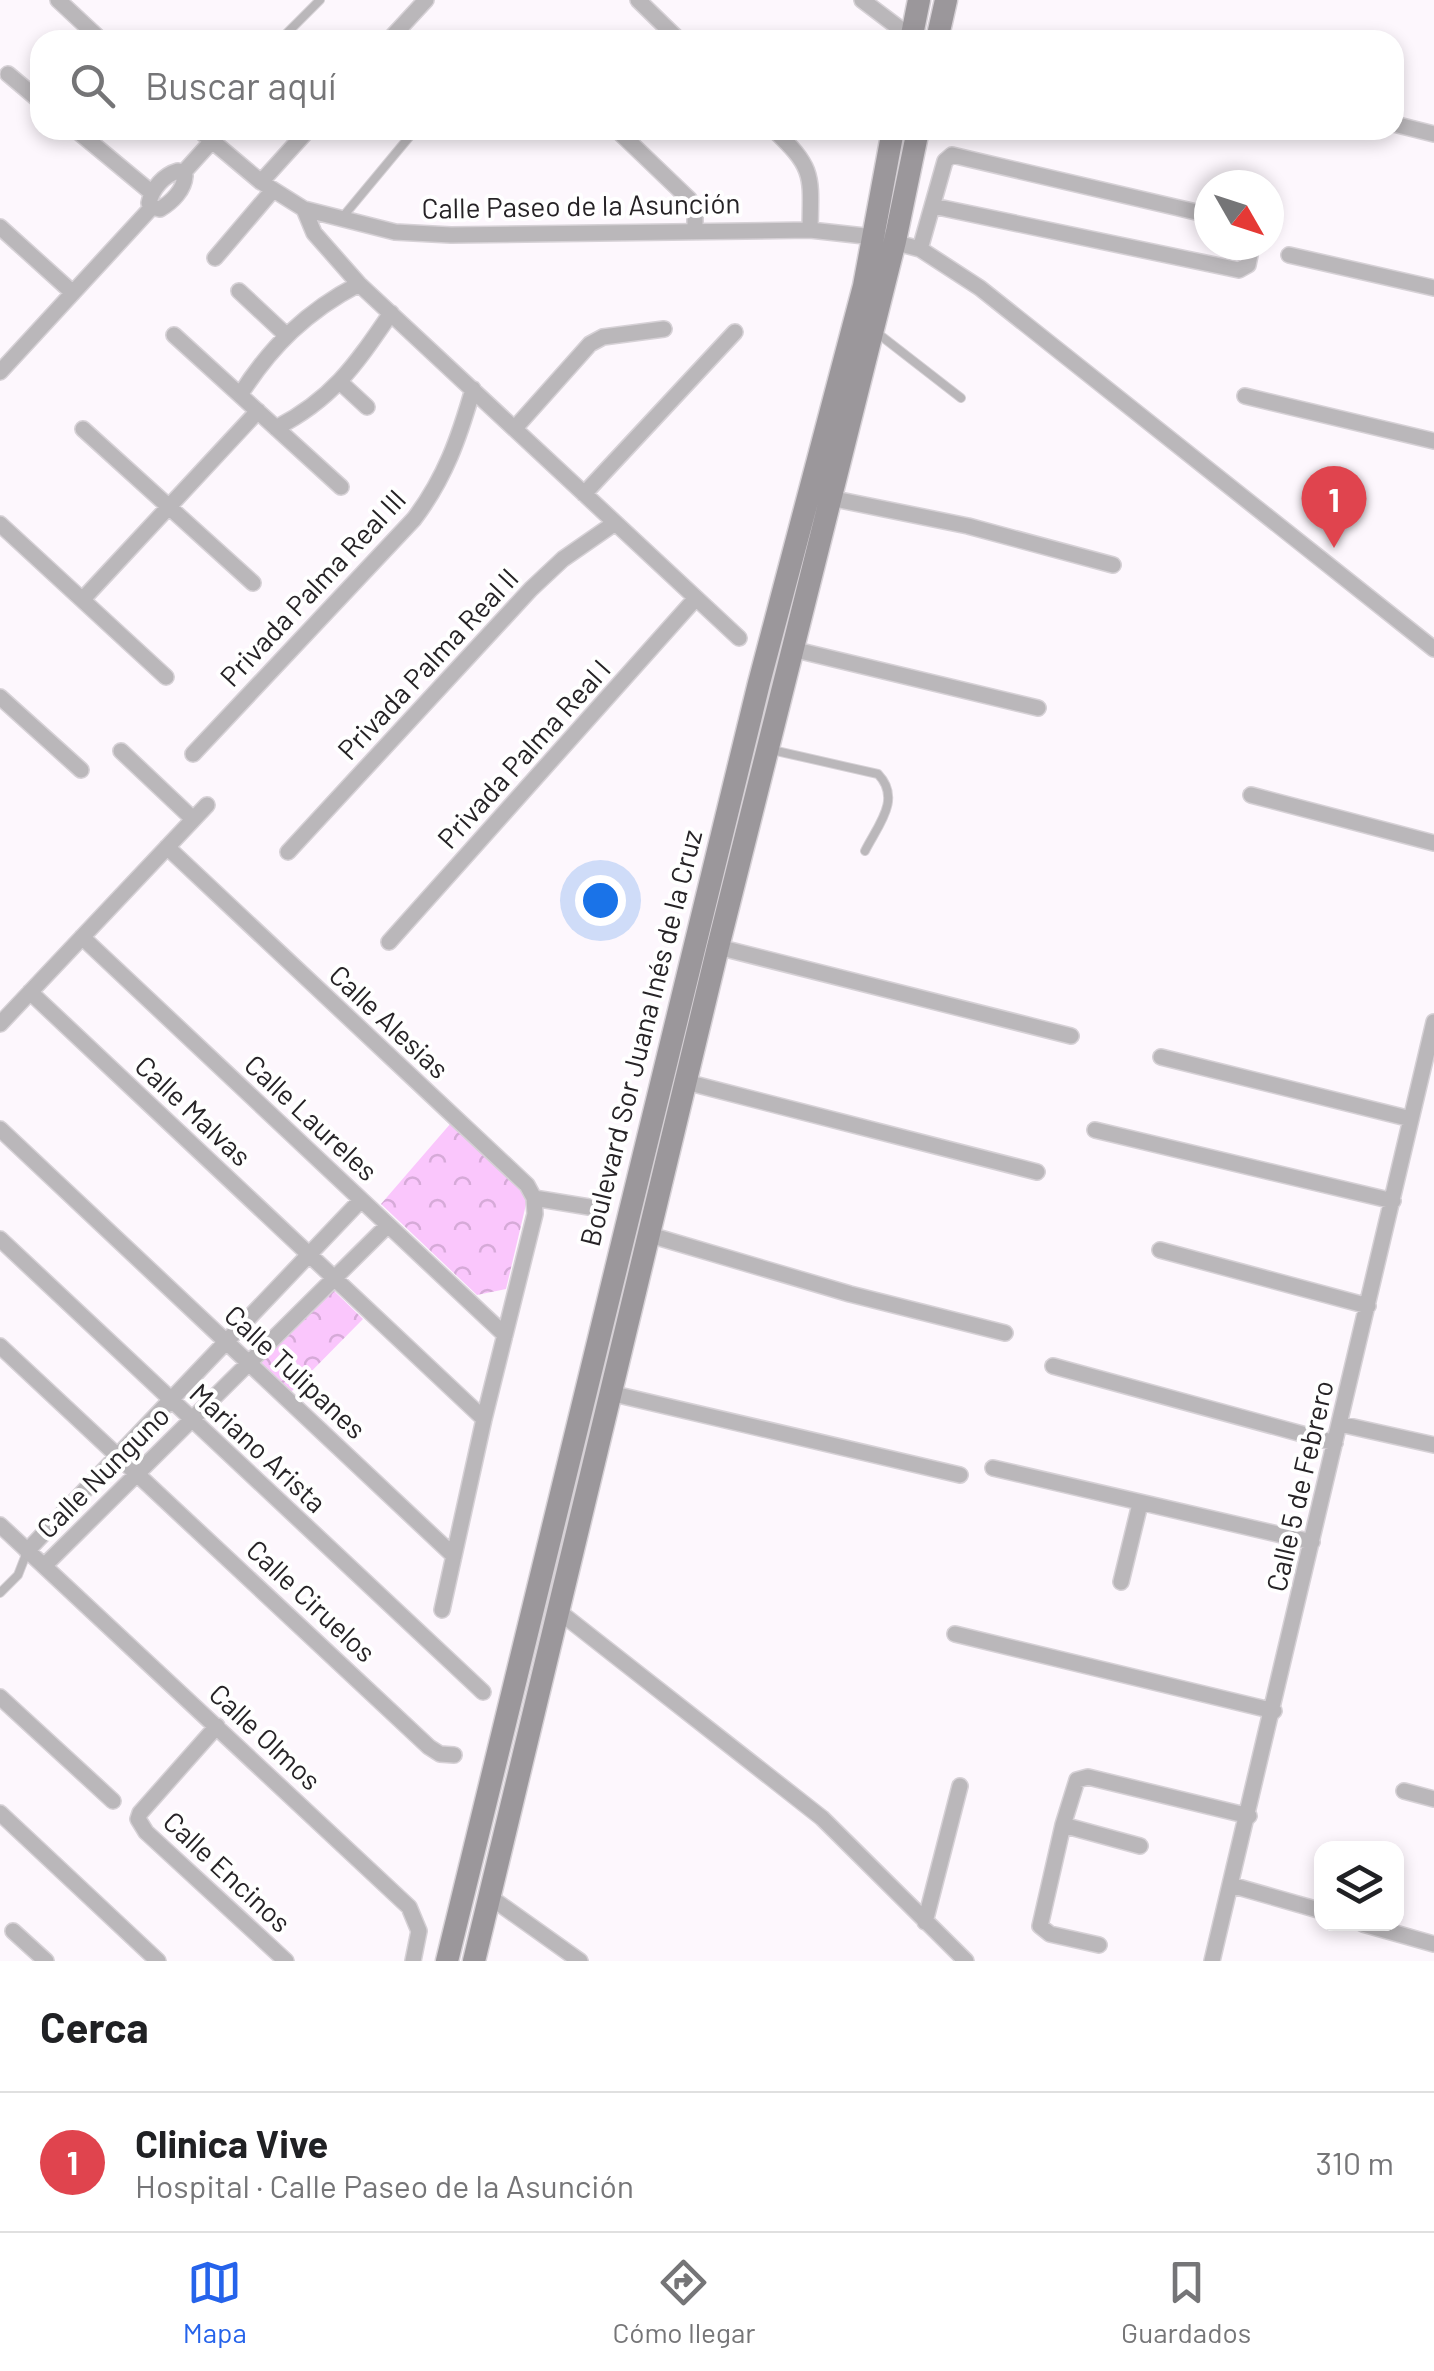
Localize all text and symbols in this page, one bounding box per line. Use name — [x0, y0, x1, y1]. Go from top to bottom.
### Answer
search box — [30, 30, 1404, 140]
icon: search — [65, 58, 120, 113]
text: Buscar aquí — [145, 62, 336, 108]
north arrow — [1194, 170, 1284, 260]
street label: Calle Paseo de la Asunción — [421, 185, 741, 225]
pin: 1 — [1302, 466, 1366, 548]
street label: Privada Palma Real III — [212, 482, 412, 693]
street label: Privada Palma Real II — [331, 561, 525, 767]
street label: Privada Palma Real I — [431, 653, 617, 855]
street label: Boulevard Sor Juana Inés de la Cruz — [572, 826, 708, 1249]
your location — [575, 875, 626, 926]
street label: Calle Alesias — [323, 957, 456, 1085]
street label: Calle Laureles — [238, 1047, 385, 1187]
street label: Calle Malvas — [129, 1048, 259, 1173]
street label: Calle Tulipanes — [218, 1297, 373, 1445]
street label: Mariano Arista — [183, 1376, 334, 1519]
street label: Calle 5 de Febrero — [1258, 1377, 1340, 1595]
street label: Calle Nunguno — [29, 1398, 176, 1545]
street label: Calle Ciruelos — [240, 1532, 383, 1669]
street label: Calle Olmos — [203, 1676, 328, 1796]
street label: Calle Encinos — [157, 1804, 298, 1939]
map controls — [1314, 1841, 1404, 1931]
button: layers — [1314, 1841, 1404, 1931]
text: Cerca — [40, 2001, 149, 2051]
text: Clinica Vive — [135, 2120, 328, 2166]
text: 1 — [67, 2143, 78, 2181]
text: 310 m — [1316, 2143, 1394, 2181]
text: Hospital · Calle Paseo de la Asunción — [135, 2166, 634, 2204]
tab: Mapa — [183, 2255, 247, 2349]
tab: Cómo llegar — [612, 2255, 756, 2349]
tab: Guardados — [1121, 2255, 1251, 2349]

